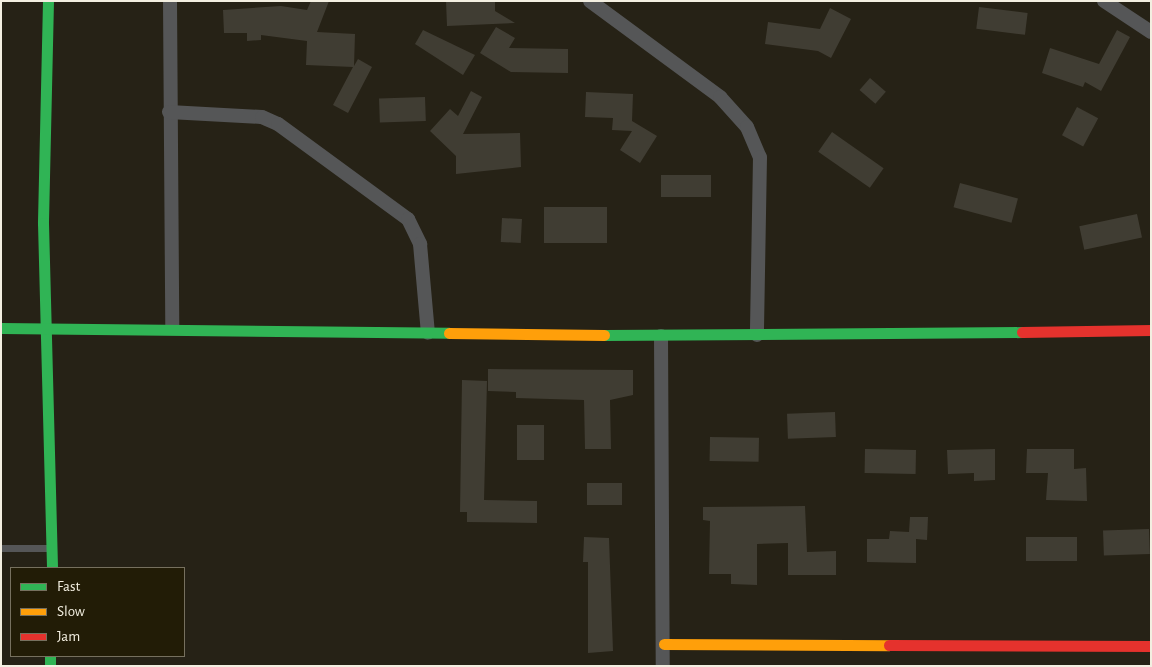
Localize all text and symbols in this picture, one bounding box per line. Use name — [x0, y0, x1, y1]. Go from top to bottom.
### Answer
legend — [10, 567, 185, 657]
text: Fast — [57, 579, 80, 594]
text: Slow — [57, 604, 85, 619]
text: Jam — [57, 629, 80, 644]

